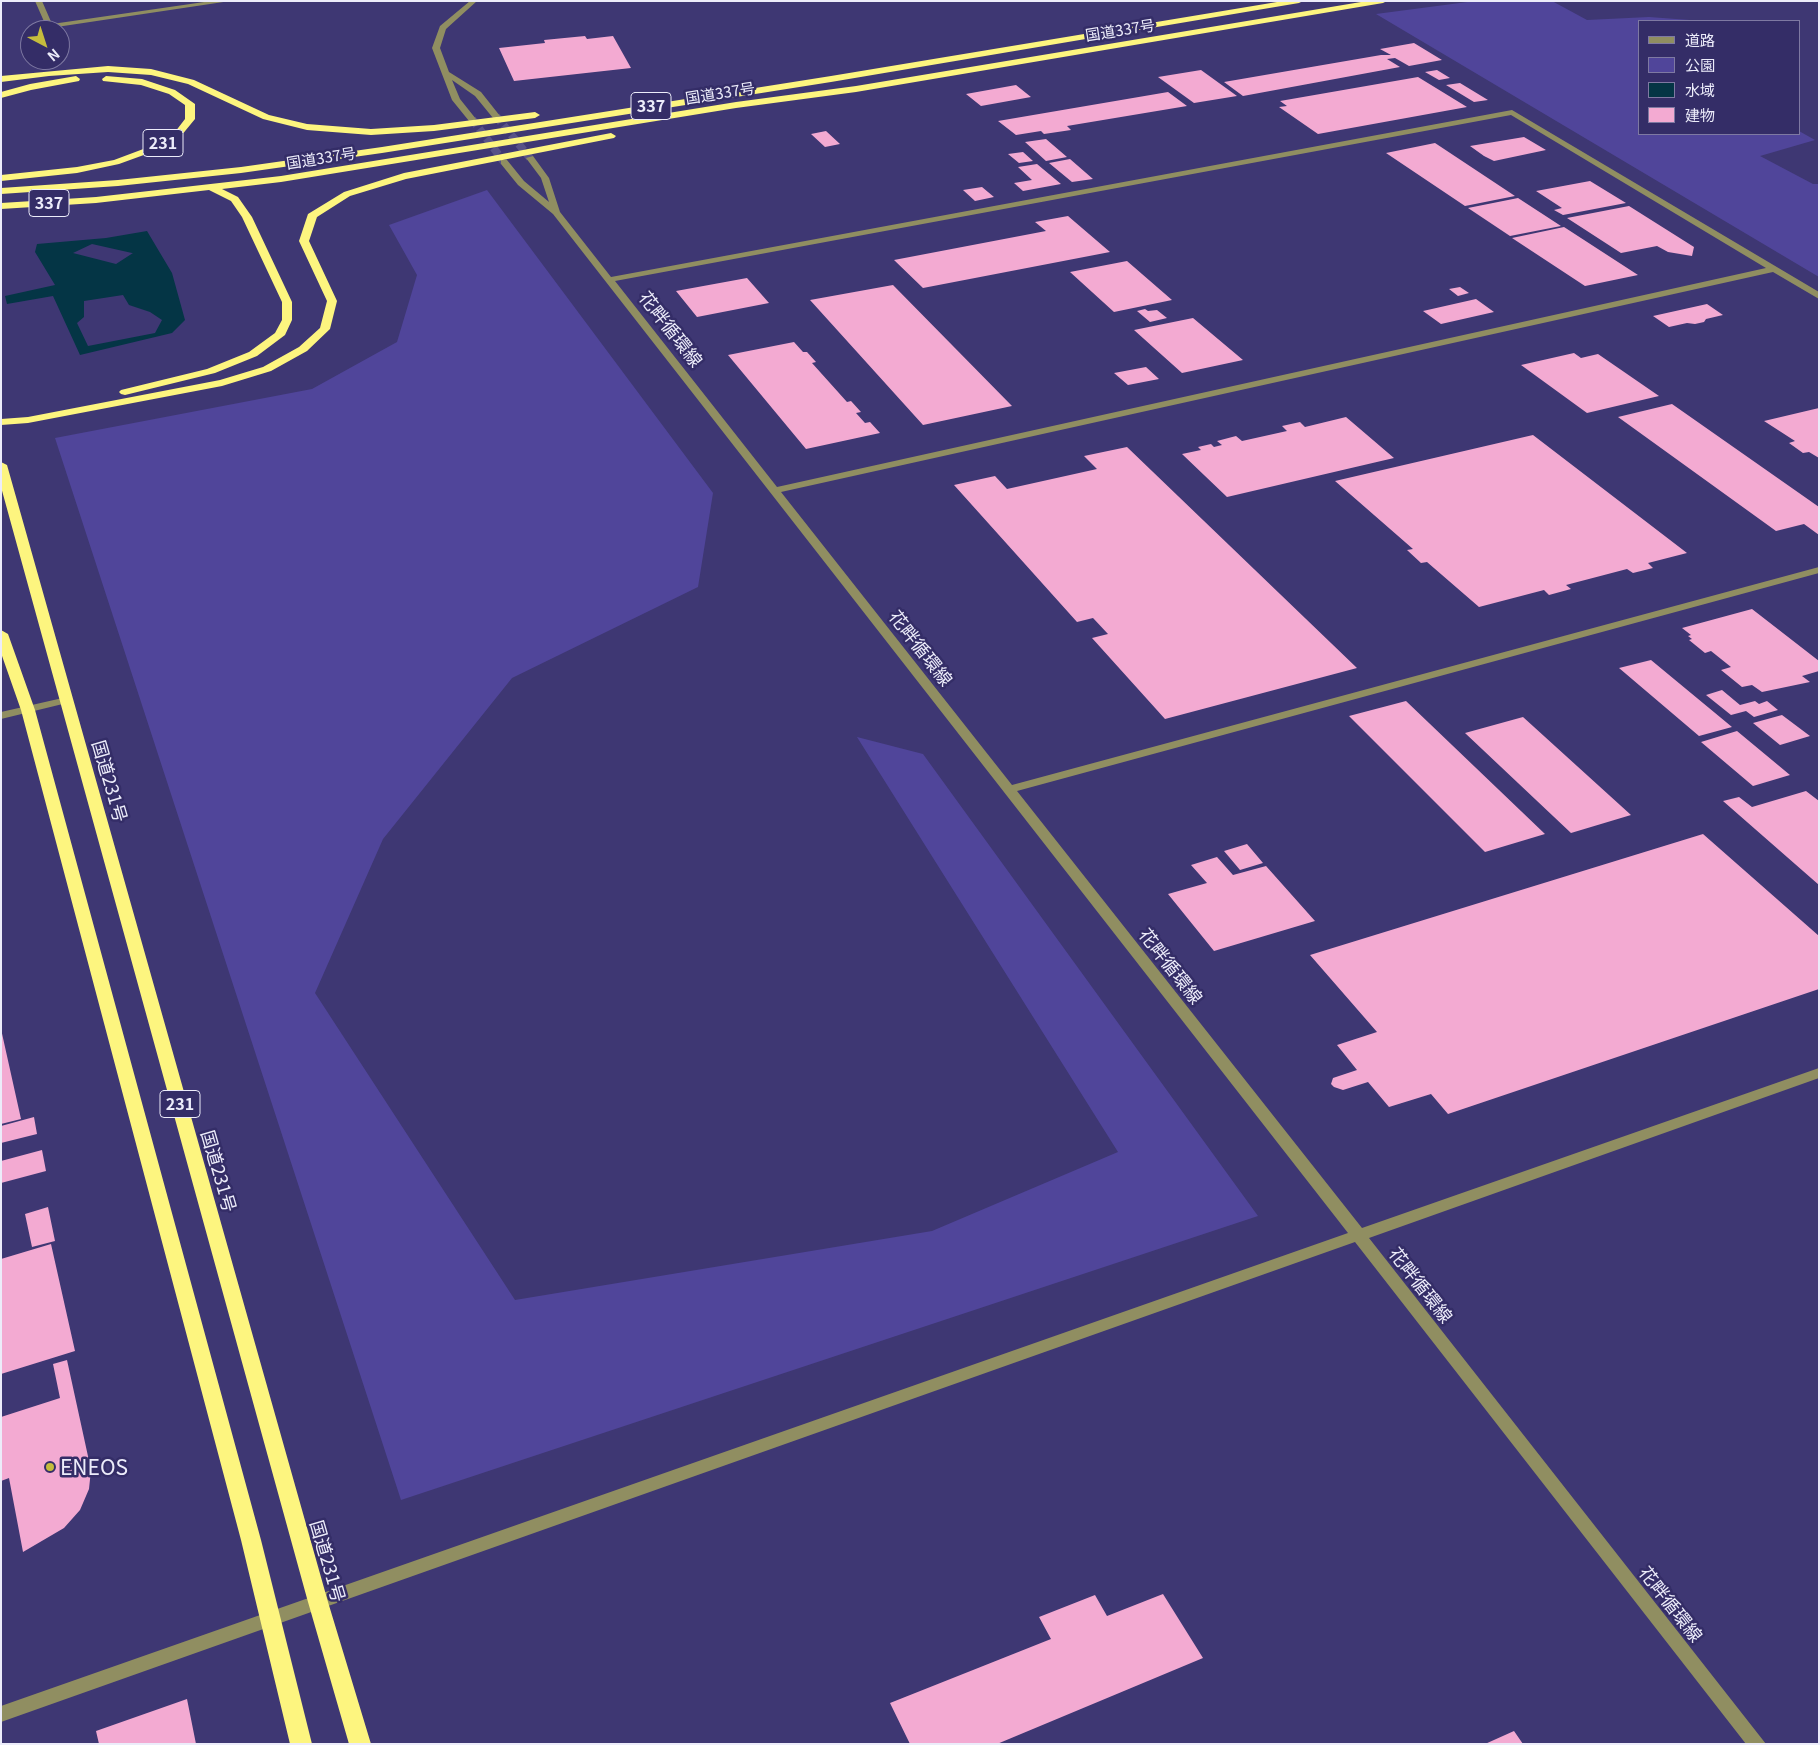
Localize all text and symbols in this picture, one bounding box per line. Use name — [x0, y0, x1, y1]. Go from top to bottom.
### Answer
street label: 国道337号 — [1084, 16, 1156, 44]
north arrow — [20, 20, 70, 70]
legend — [1638, 20, 1800, 135]
text: 道路 — [1685, 29, 1715, 50]
text: N — [44, 45, 64, 67]
text: 公園 — [1685, 54, 1715, 75]
street label: 国道337号 — [684, 79, 756, 107]
text: 水域 — [1685, 79, 1715, 100]
road number: 337 — [631, 92, 671, 120]
text: 建物 — [1685, 104, 1715, 125]
road number: 231 — [143, 130, 183, 156]
street label: 国道337号 — [285, 144, 357, 172]
road number: 337 — [29, 190, 69, 217]
street label: 花畔循環線 — [635, 287, 707, 371]
street label: 花畔循環線 — [885, 606, 957, 690]
street label: 国道231号 — [88, 738, 132, 824]
street label: 花畔循環線 — [1135, 924, 1207, 1008]
road number: 231 — [160, 1090, 200, 1118]
street label: 国道231号 — [197, 1128, 241, 1214]
street label: 花畔循環線 — [1385, 1243, 1457, 1327]
place label: ENEOS — [60, 1454, 128, 1480]
marker: ENEOS — [44, 1461, 56, 1473]
street label: 国道231号 — [306, 1518, 350, 1604]
street label: 花畔循環線 — [1635, 1562, 1707, 1646]

